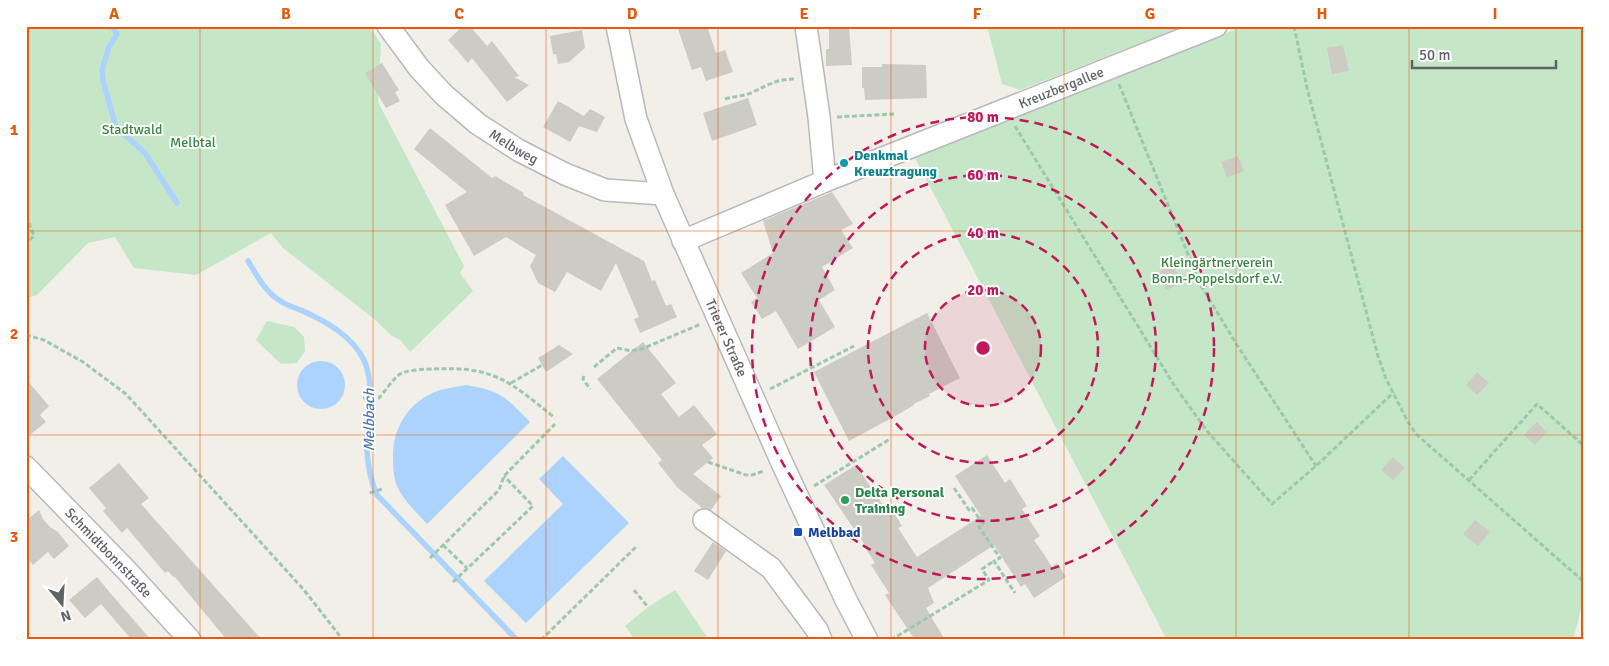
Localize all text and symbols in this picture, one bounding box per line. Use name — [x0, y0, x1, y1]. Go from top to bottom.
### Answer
text: A — [109, 4, 120, 24]
text: B — [281, 4, 291, 24]
text: C — [454, 4, 464, 24]
text: D — [627, 4, 638, 24]
text: E — [799, 4, 809, 24]
text: F — [973, 4, 982, 24]
text: G — [1145, 4, 1155, 24]
text: H — [1317, 4, 1327, 24]
text: I — [1492, 4, 1498, 24]
scale bar — [1412, 38, 1555, 70]
text: 50 m — [1419, 46, 1450, 64]
street label: Kreuzbergallee — [1016, 63, 1106, 112]
text: 80 m — [967, 108, 999, 126]
text: 1 — [10, 120, 19, 140]
park label: Stadtwald — [102, 121, 162, 138]
street label: Melbweg — [486, 126, 541, 168]
park label: Melbtal — [170, 134, 216, 151]
place label: Denkmal Kreuztragung — [854, 147, 938, 180]
marker: Denkmal Kreuztragung — [838, 157, 850, 169]
text: 60 m — [967, 166, 999, 184]
text: 40 m — [967, 224, 999, 242]
park label: Kleingärtnerverein Bonn-Poppelsdorf e.V. — [1152, 254, 1282, 287]
text: 20 m — [967, 281, 999, 299]
street label: Trierer Straße — [702, 297, 751, 380]
text: 2 — [10, 324, 18, 344]
centre of rings — [974, 339, 992, 357]
water label: Melbbach — [360, 388, 378, 451]
place label: Delta Personal Training — [855, 484, 945, 517]
marker: Delta Personal Training — [839, 494, 851, 506]
street label: Schmidtbonnstraße — [61, 504, 155, 601]
place label: Melbbad — [808, 524, 861, 541]
marker: Melbbad — [792, 526, 804, 538]
text: 3 — [10, 527, 18, 547]
north arrow — [38, 578, 88, 628]
text: N — [59, 606, 73, 625]

